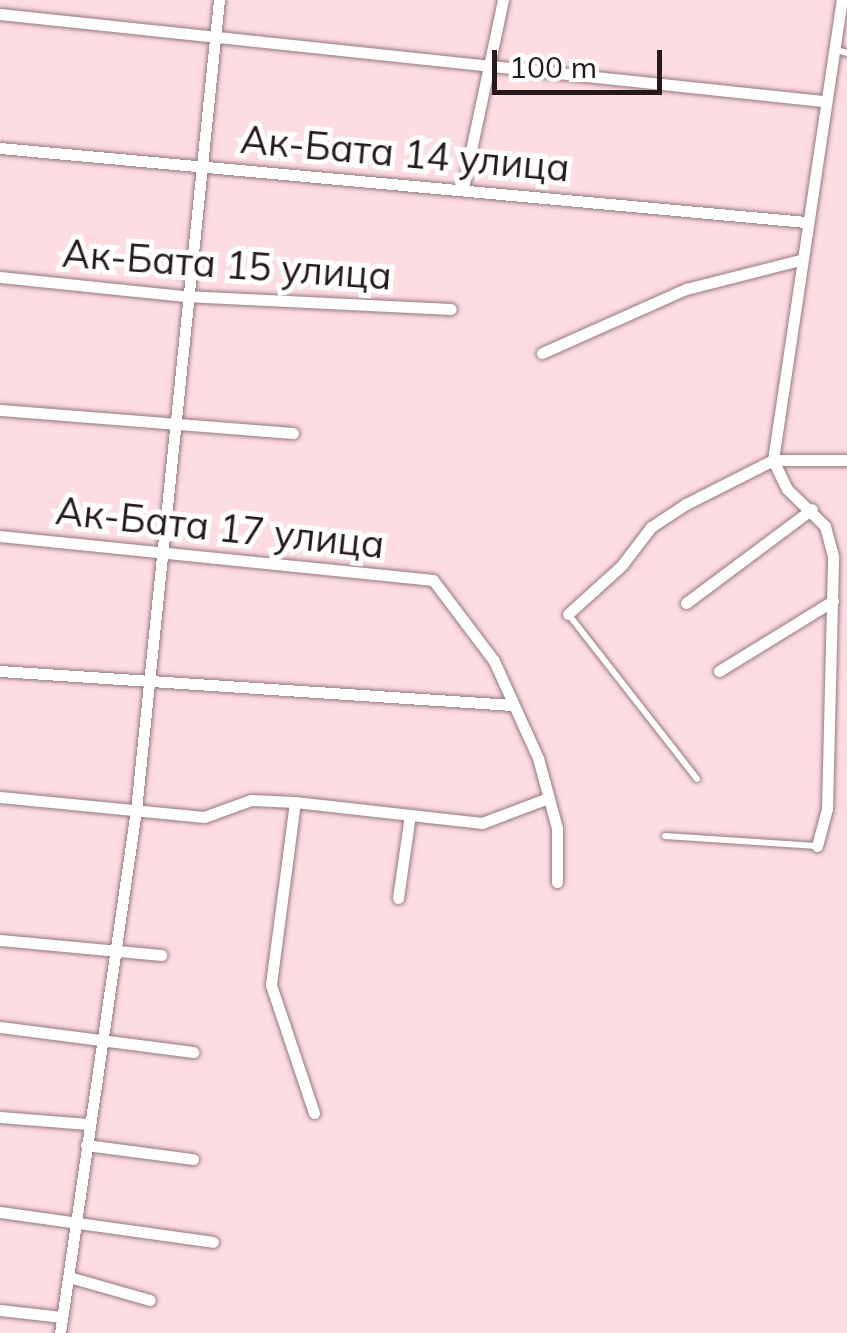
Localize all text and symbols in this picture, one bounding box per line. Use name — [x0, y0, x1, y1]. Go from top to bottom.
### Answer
scale bar — [497, 30, 667, 92]
text: 100 m — [509, 48, 597, 86]
street label: Ак-Бата 14 улица — [239, 117, 571, 191]
street label: Ак-Бата 15 улица — [61, 231, 393, 299]
street label: Ак-Бата 17 улица — [53, 488, 387, 568]

